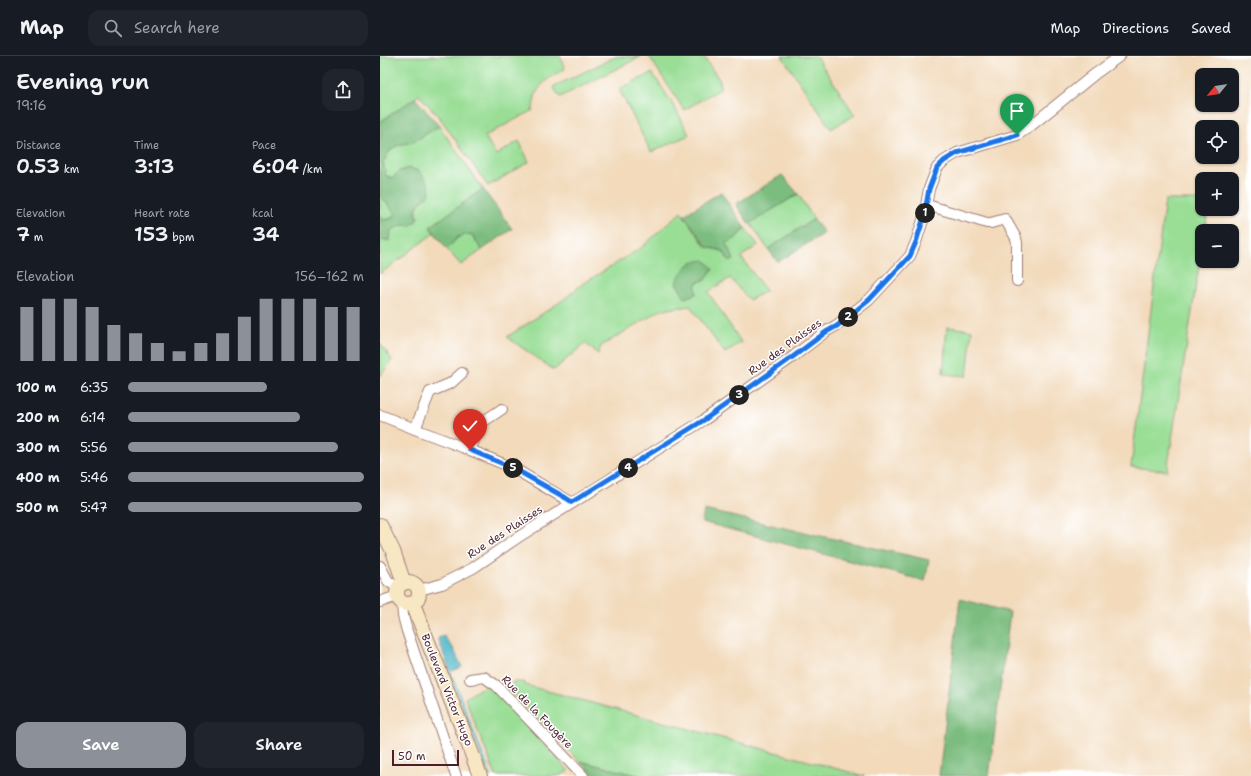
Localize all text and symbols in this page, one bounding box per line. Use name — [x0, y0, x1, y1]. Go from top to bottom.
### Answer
search box — [88, 10, 368, 46]
text: Map — [20, 15, 64, 40]
icon: search — [102, 17, 124, 39]
text: Search here — [134, 18, 220, 38]
text: Map — [1051, 19, 1081, 37]
text: Directions — [1103, 19, 1169, 37]
text: Saved — [1191, 19, 1231, 37]
text: Evening run — [16, 67, 149, 96]
north arrow — [1195, 68, 1239, 112]
map controls — [1195, 68, 1239, 268]
button: share — [322, 69, 364, 111]
pin — [1000, 94, 1034, 135]
text: 19:16 — [16, 97, 46, 114]
icon: arrive — [1006, 100, 1028, 122]
button: locate — [1195, 120, 1239, 164]
text: Distance — [16, 138, 61, 153]
text: Time — [134, 138, 159, 153]
text: Pace — [252, 138, 276, 153]
text: 0.53 — [16, 153, 60, 179]
text: 3:13 — [134, 153, 175, 179]
text: 6:04 — [252, 153, 299, 179]
text: km — [60, 162, 79, 177]
text: /km — [299, 162, 322, 177]
button: + — [1195, 172, 1239, 216]
pin: 1 — [915, 203, 935, 223]
text: 1 — [922, 205, 928, 220]
text: Elevation — [16, 206, 65, 221]
text: Heart rate — [134, 206, 190, 221]
text: kcal — [252, 206, 273, 221]
text: 7 — [16, 221, 30, 247]
text: 153 — [134, 221, 169, 247]
text: 34 — [252, 221, 280, 247]
button: − — [1195, 224, 1239, 268]
text: m — [30, 230, 43, 245]
text: bpm — [169, 230, 194, 245]
text: Elevation — [16, 268, 74, 285]
text: 156–162 m — [295, 268, 364, 285]
pin: 2 — [838, 307, 858, 327]
text: 2 — [844, 309, 852, 324]
street label: Rue des Plaisses — [745, 315, 825, 379]
text: 100 m — [16, 379, 56, 396]
text: 6:35 — [80, 379, 108, 396]
pin: 3 — [729, 385, 749, 405]
text: 3 — [735, 387, 743, 402]
text: 200 m — [16, 409, 59, 426]
text: 6:14 — [80, 409, 105, 426]
pin — [453, 409, 487, 450]
icon: check — [459, 415, 481, 437]
text: 300 m — [16, 439, 60, 456]
text: 5:56 — [80, 439, 108, 456]
pin: 5 — [503, 458, 523, 478]
pin: 4 — [618, 458, 638, 478]
text: 5 — [510, 460, 516, 475]
text: 4 — [624, 460, 632, 475]
text: 400 m — [16, 469, 60, 486]
text: 5:46 — [80, 469, 108, 486]
text: 500 m — [16, 499, 59, 516]
text: 5:47 — [80, 499, 108, 516]
street label: Rue des Plaisses — [464, 502, 546, 562]
street label: Boulevard Victor Hugo — [418, 632, 477, 749]
street label: Rue de la Fougère — [498, 672, 576, 752]
button: Save — [16, 722, 186, 768]
button: Share — [194, 722, 364, 768]
scale bar — [392, 748, 459, 767]
text: 50 m — [398, 749, 426, 764]

